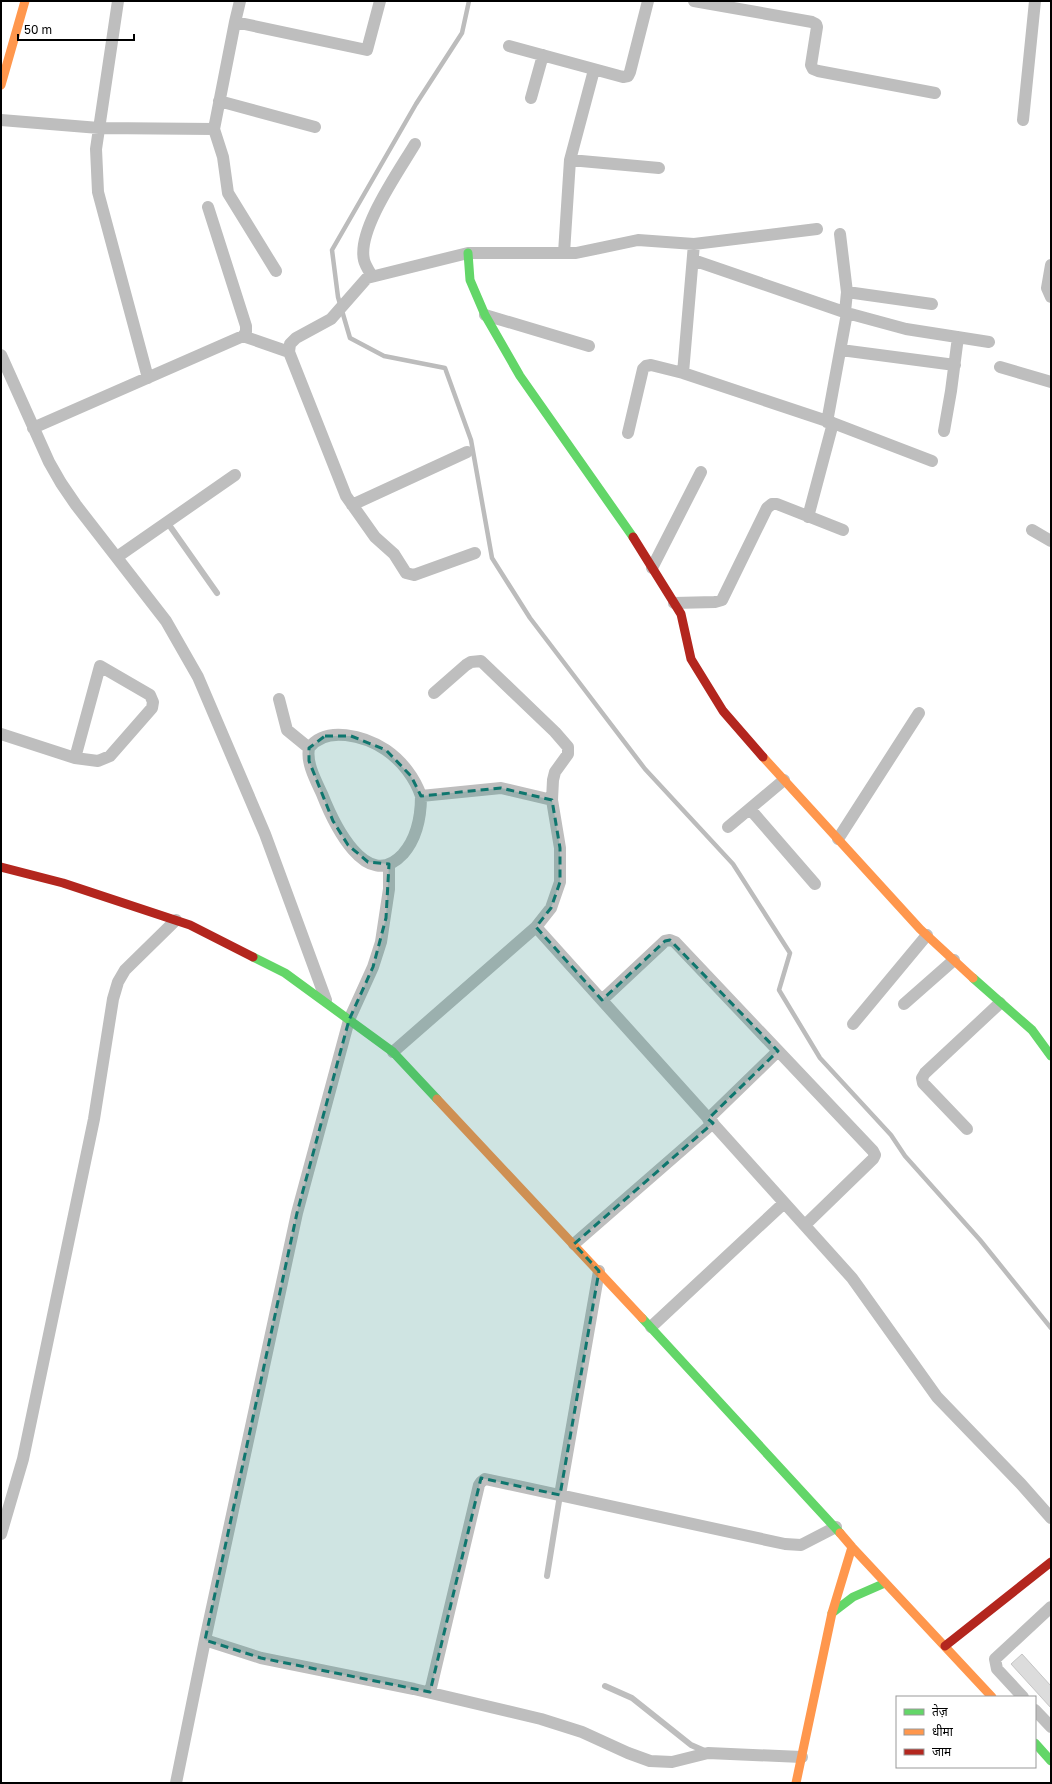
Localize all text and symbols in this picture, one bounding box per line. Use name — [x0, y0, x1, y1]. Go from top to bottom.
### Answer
scale bar — [18, 16, 134, 42]
text: 50 m — [24, 22, 52, 37]
legend — [896, 1696, 1036, 1768]
text: तेज़ — [932, 1704, 949, 1719]
text: धीमा — [932, 1724, 954, 1739]
text: जाम — [932, 1744, 952, 1759]

